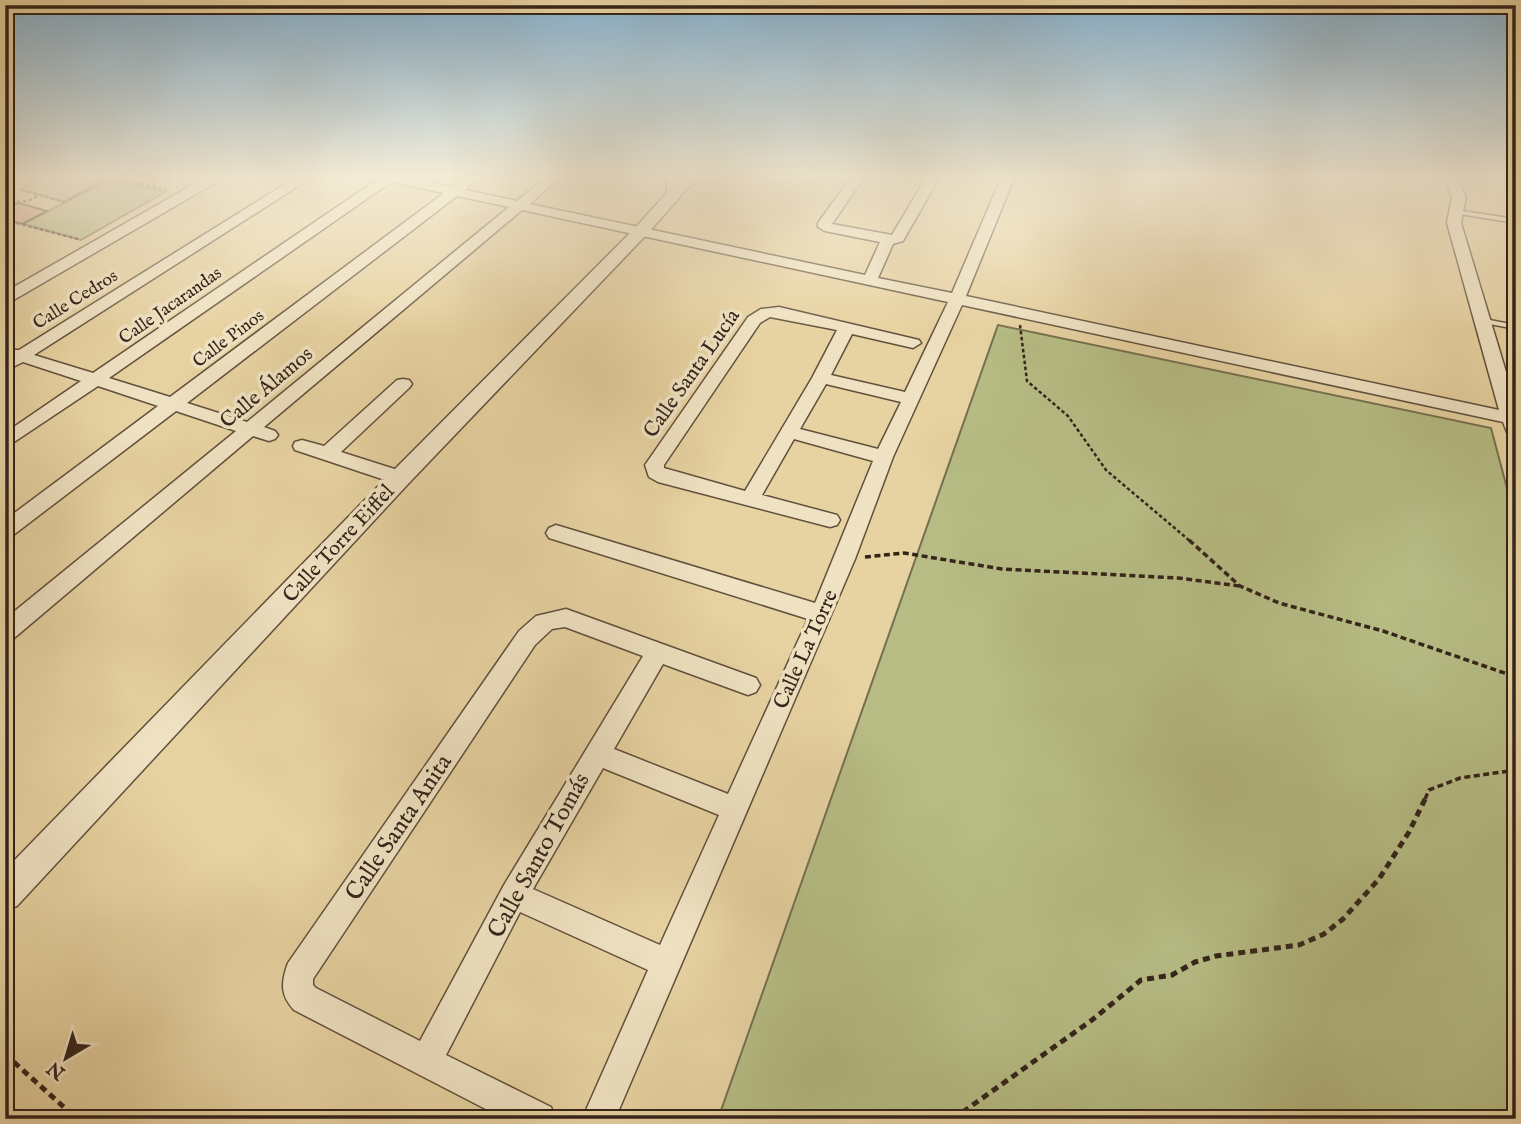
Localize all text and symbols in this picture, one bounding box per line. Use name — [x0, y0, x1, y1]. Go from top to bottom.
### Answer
street label: Calle Jacarandas — [115, 262, 227, 350]
street label: Calle Cedros — [29, 265, 123, 335]
street label: Calle Santa Lucía — [638, 303, 747, 443]
street label: Calle Pinos — [189, 305, 269, 373]
street label: Calle Álamos — [214, 341, 319, 435]
street label: Calle Torre Eiffel — [277, 479, 401, 609]
street label: Calle La Torre — [768, 585, 845, 714]
street label: Calle Santa Anita — [339, 748, 460, 907]
street label: Calle Santo Tomás — [481, 768, 598, 944]
north arrow — [32, 1023, 102, 1092]
text: N — [42, 1055, 71, 1085]

